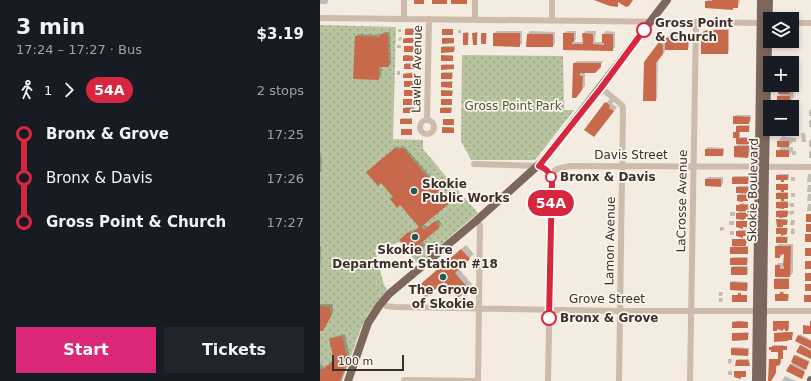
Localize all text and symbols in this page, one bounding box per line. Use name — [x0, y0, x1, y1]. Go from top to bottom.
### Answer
map controls — [763, 12, 799, 136]
button: layers — [763, 12, 799, 48]
text: 3 min — [16, 14, 85, 39]
place label: Gross Point & Church — [655, 16, 733, 44]
marker: Gross Point & Church — [636, 22, 652, 38]
text: $3.19 — [257, 25, 304, 43]
street label: Lawler Avenue — [409, 25, 425, 113]
text: 17:24 – 17:27 · Bus — [16, 42, 142, 57]
button: + — [763, 56, 799, 92]
icon: walk — [16, 79, 38, 101]
icon: forward — [58, 79, 80, 101]
text: 54A — [94, 82, 125, 98]
text: 1 — [44, 83, 52, 98]
text: 2 stops — [257, 83, 304, 98]
park label: Gross Point Park — [464, 99, 562, 113]
button: − — [763, 100, 799, 136]
text: Bronx & Grove — [46, 125, 169, 143]
text: 17:25 — [267, 127, 304, 142]
street label: Skokie Boulevard — [745, 138, 761, 242]
street label: Davis Street — [594, 148, 668, 162]
street label: LaCrosse Avenue — [674, 150, 690, 252]
text: Bronx & Davis — [46, 169, 153, 187]
place label: Bronx & Davis — [560, 170, 656, 184]
text: 17:26 — [267, 171, 304, 186]
marker: Bronx & Davis — [545, 171, 557, 183]
place label: Skokie Public Works — [422, 177, 510, 205]
marker: Skokie Public Works — [409, 186, 419, 196]
line badge: 54A — [528, 190, 574, 216]
text: 54A — [536, 195, 566, 211]
street label: Lamon Avenue — [602, 196, 618, 286]
text: Gross Point & Church — [46, 213, 226, 231]
text: 17:27 — [267, 215, 304, 230]
marker: Skokie Fire Department Station #18 — [410, 232, 420, 242]
place label: Skokie Fire Department Station #18 — [332, 243, 498, 271]
marker: The Grove of Skokie — [438, 272, 448, 282]
place label: The Grove of Skokie — [408, 283, 478, 311]
street label: Grove Street — [569, 292, 645, 306]
marker: Bronx & Grove — [541, 310, 557, 326]
place label: Bronx & Grove — [560, 311, 658, 325]
button: Start — [16, 327, 156, 373]
button: Tickets — [164, 327, 304, 373]
scale bar — [332, 353, 404, 372]
text: 100 m — [338, 355, 373, 368]

